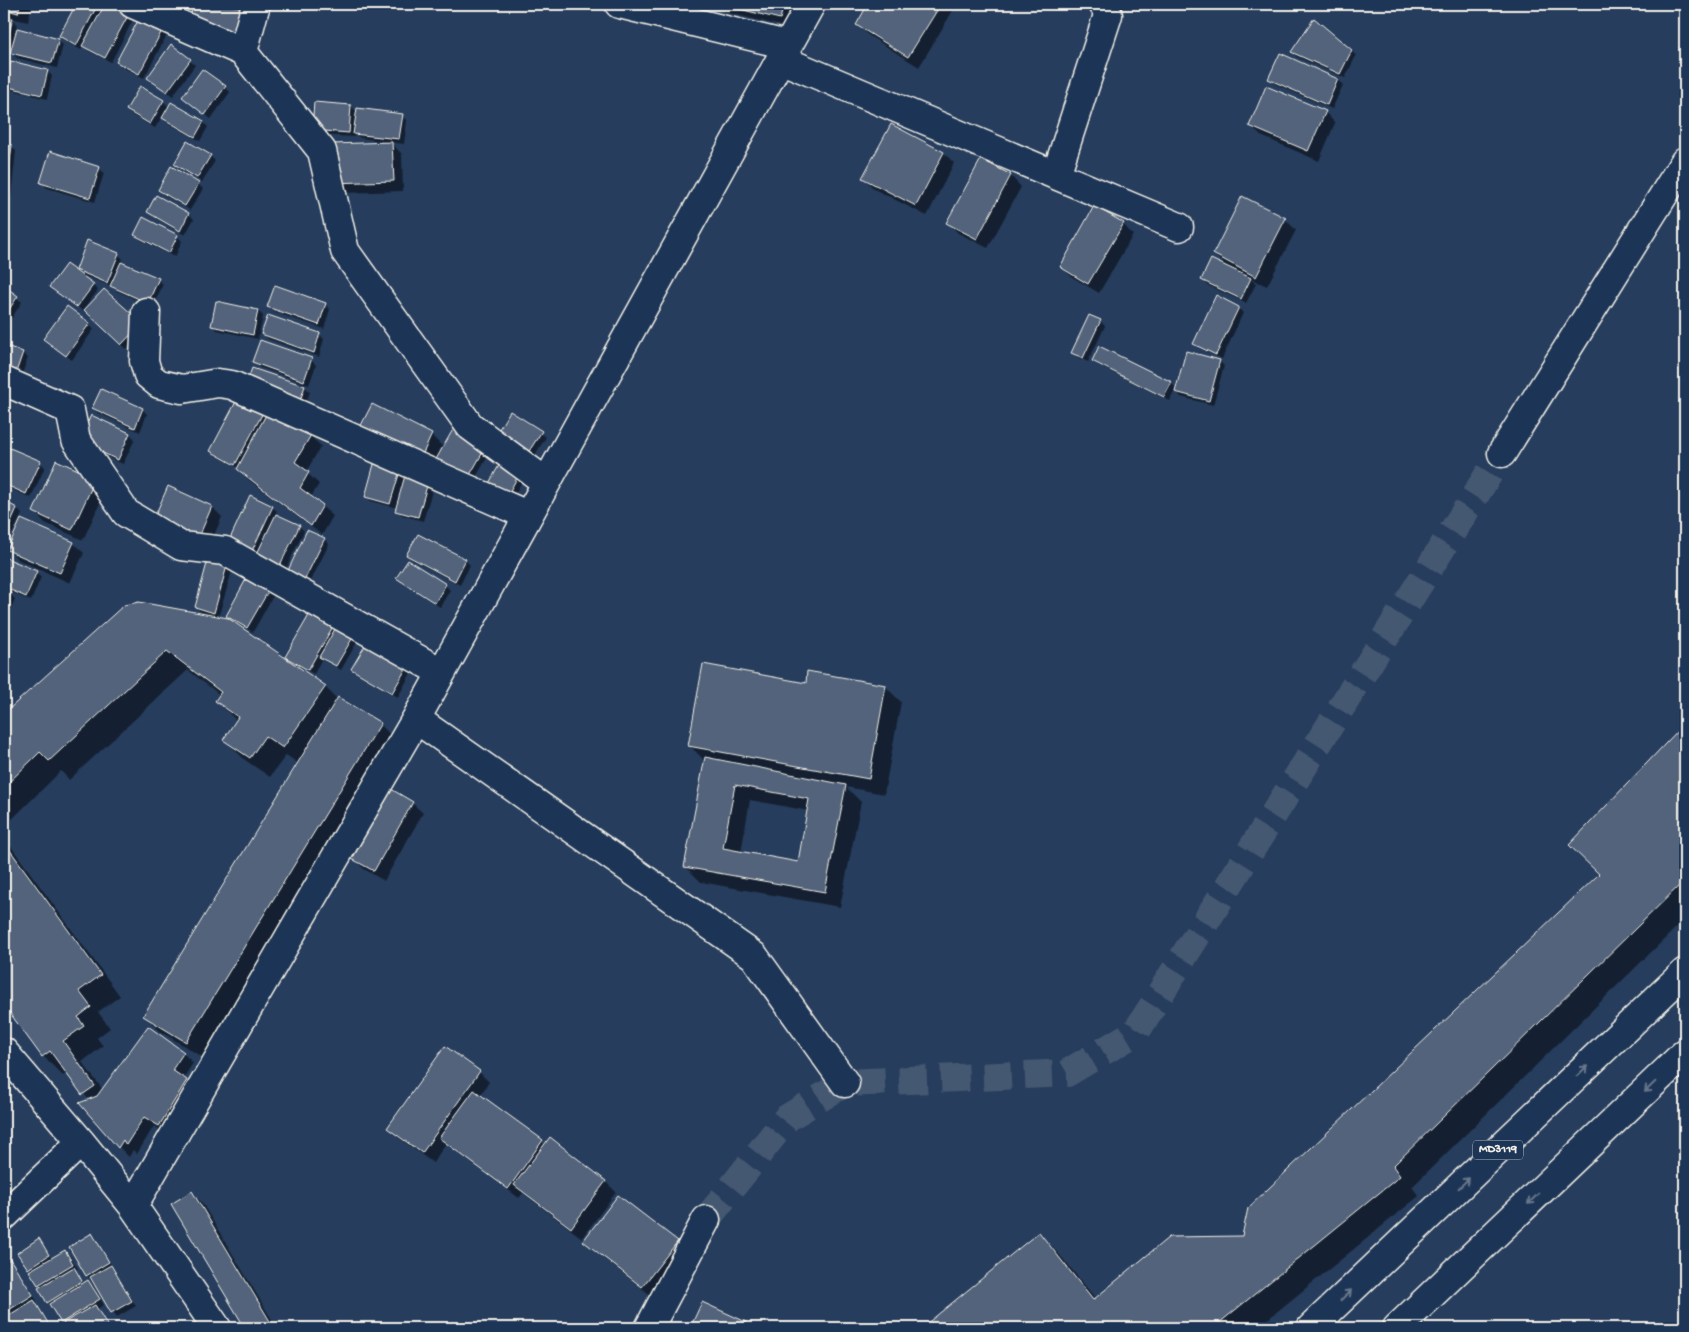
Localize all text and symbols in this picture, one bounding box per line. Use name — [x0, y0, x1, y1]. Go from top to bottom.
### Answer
one-way arrow — [1575, 1065, 1588, 1077]
one-way arrow — [1644, 1081, 1656, 1093]
road number: MD3119 — [1473, 1140, 1523, 1160]
one-way arrow — [1457, 1177, 1470, 1189]
one-way arrow — [1526, 1193, 1539, 1205]
one-way arrow — [1340, 1289, 1352, 1301]

